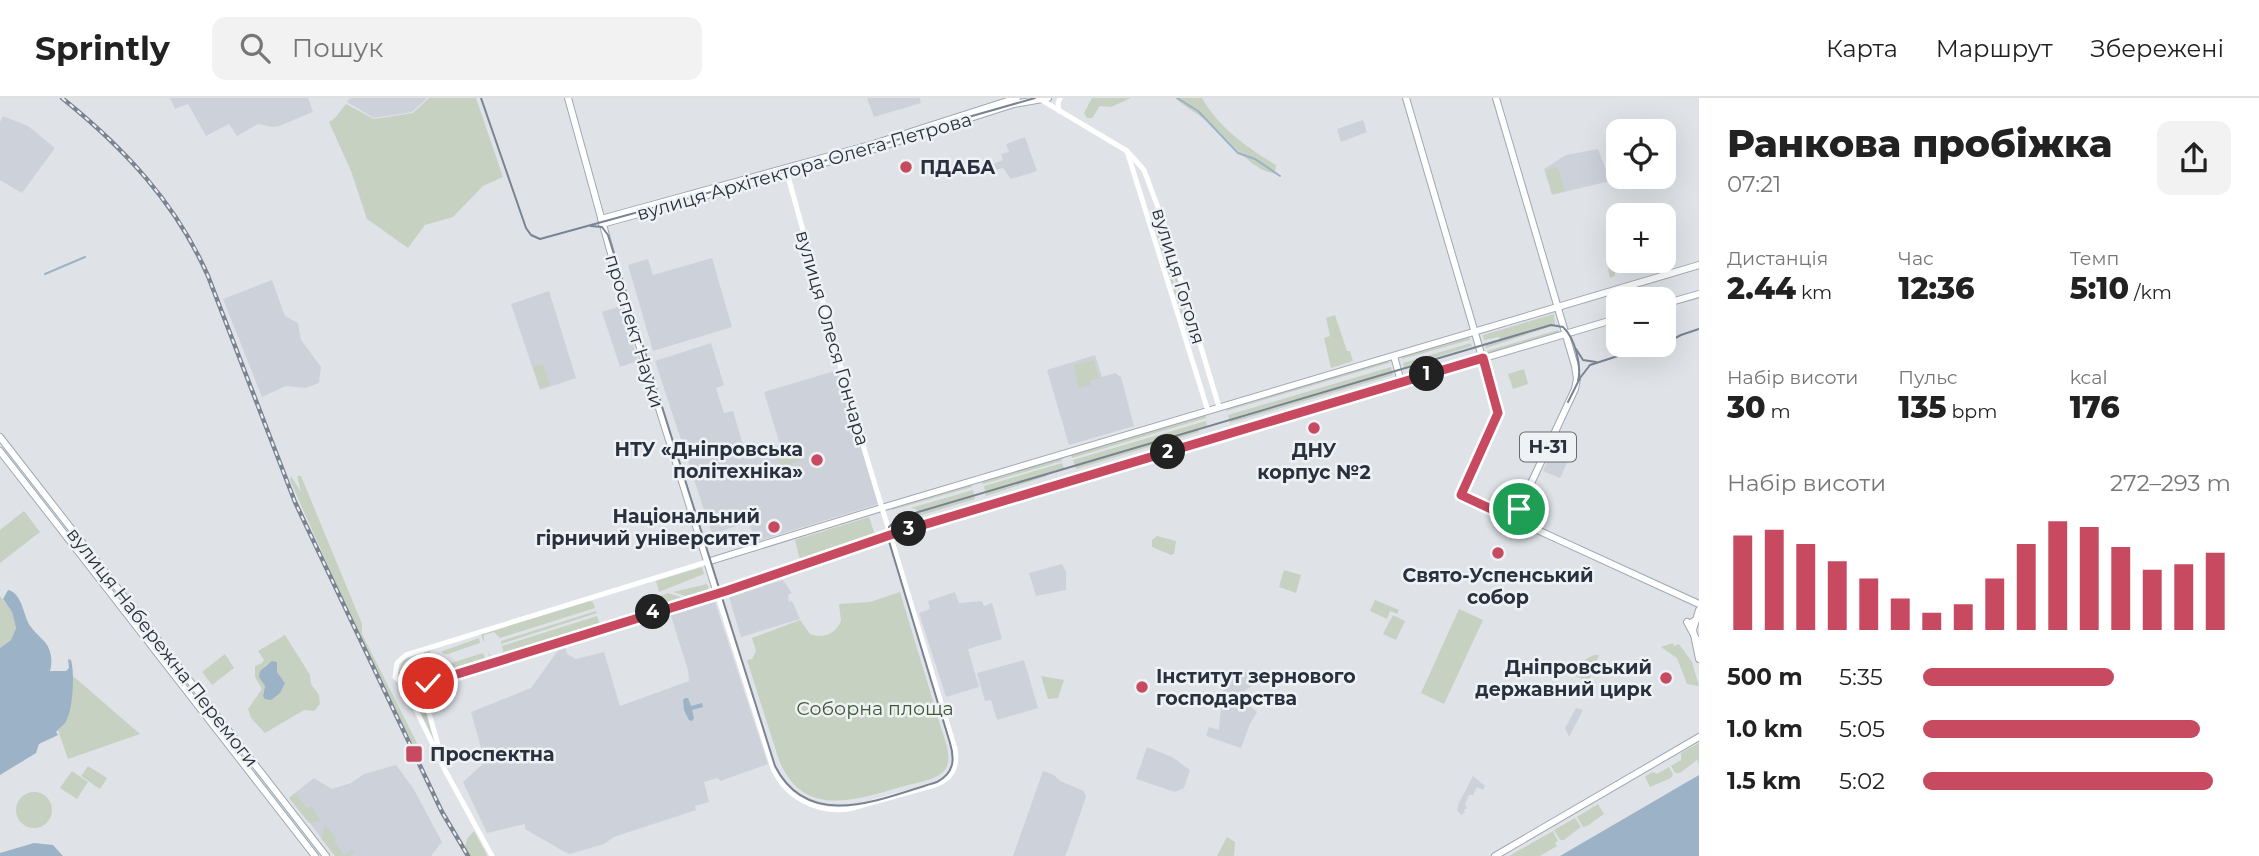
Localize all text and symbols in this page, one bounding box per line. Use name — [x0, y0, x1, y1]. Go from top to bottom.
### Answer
search box — [212, 17, 702, 80]
text: Sprintly — [35, 28, 170, 68]
icon: search — [236, 29, 274, 67]
text: Пошук — [292, 32, 383, 64]
text: Карта — [1826, 34, 1898, 63]
text: Маршрут — [1936, 34, 2053, 63]
text: Збережені — [2091, 34, 2224, 63]
street label: вулиця Архітектора Олега Петрова — [634, 108, 974, 225]
map controls — [1606, 119, 1676, 357]
button: locate — [1606, 119, 1676, 189]
text: Ранкова пробіжка — [1727, 120, 2112, 167]
button: share — [2157, 121, 2231, 195]
place label: ПДАБА — [920, 156, 996, 179]
marker: ПДАБА — [898, 159, 914, 175]
text: 07:21 — [1727, 170, 1781, 198]
button: + — [1606, 203, 1676, 273]
street label: вулиця Гоголя — [1147, 205, 1210, 347]
street label: вулиця Олеся Гончара — [791, 228, 874, 448]
text: Дистанція — [1727, 247, 1828, 270]
text: Час — [1898, 247, 1934, 270]
text: Темп — [2070, 247, 2119, 270]
street label: проспект Науки — [600, 252, 669, 411]
text: 2.44 — [1727, 270, 1796, 307]
text: 12:36 — [1898, 270, 1975, 307]
text: 5:10 — [2070, 270, 2129, 307]
text: km — [1796, 281, 1832, 304]
text: /km — [2129, 281, 2172, 304]
button: − — [1606, 287, 1676, 357]
pin: 1 — [1410, 356, 1444, 392]
text: 1 — [1423, 362, 1430, 385]
text: Набір висоти — [1727, 366, 1858, 389]
text: Пульс — [1898, 366, 1958, 389]
text: kcal — [2070, 366, 2108, 389]
text: 30 — [1727, 389, 1766, 426]
text: 135 — [1898, 389, 1946, 426]
text: 176 — [2070, 389, 2120, 426]
text: m — [1766, 400, 1791, 423]
text: bpm — [1946, 400, 1997, 423]
marker: ДНУ корпус №2 — [1306, 420, 1322, 436]
road number: Н-31 — [1520, 432, 1576, 461]
pin: 2 — [1150, 434, 1186, 470]
place label: НТУ «Дніпровська політехніка» — [615, 438, 803, 483]
place label: ДНУ корпус №2 — [1257, 439, 1371, 484]
text: 2 — [1162, 440, 1173, 463]
marker: НТУ «Дніпровська політехніка» — [809, 452, 825, 468]
text: Набір висоти — [1727, 469, 1886, 497]
text: 272–293 m — [2110, 469, 2231, 497]
pin — [1489, 479, 1549, 539]
icon: arrive — [1500, 490, 1538, 528]
place label: Національний гірничий університет — [536, 505, 761, 550]
pin: 3 — [892, 512, 926, 546]
text: 3 — [903, 517, 914, 540]
marker: Національний гірничий університет — [766, 519, 782, 535]
street label: вулиця Набережна Перемоги — [62, 523, 263, 772]
marker: Свято-Успенський собор — [1490, 545, 1506, 561]
place label: Свято-Успенський собор — [1402, 564, 1594, 609]
pin: 4 — [636, 594, 670, 630]
text: 4 — [646, 600, 659, 623]
pin — [398, 653, 458, 713]
place label: Дніпровський державний цирк — [1475, 656, 1653, 701]
text: 500 m — [1727, 663, 1803, 691]
text: 5:35 — [1839, 663, 1883, 691]
icon: check — [409, 664, 447, 702]
place label: Інститут зернового господарства — [1156, 665, 1356, 710]
marker: Дніпровський державний цирк — [1658, 670, 1674, 686]
marker: Інститут зернового господарства — [1134, 679, 1150, 695]
park label: Соборна площа — [796, 697, 954, 720]
text: 1.0 km — [1727, 715, 1803, 743]
text: 5:05 — [1839, 715, 1885, 743]
place label: Проспектна — [430, 743, 554, 766]
marker: Проспектна — [404, 744, 424, 764]
text: 1.5 km — [1727, 767, 1801, 795]
text: 5:02 — [1839, 767, 1885, 795]

